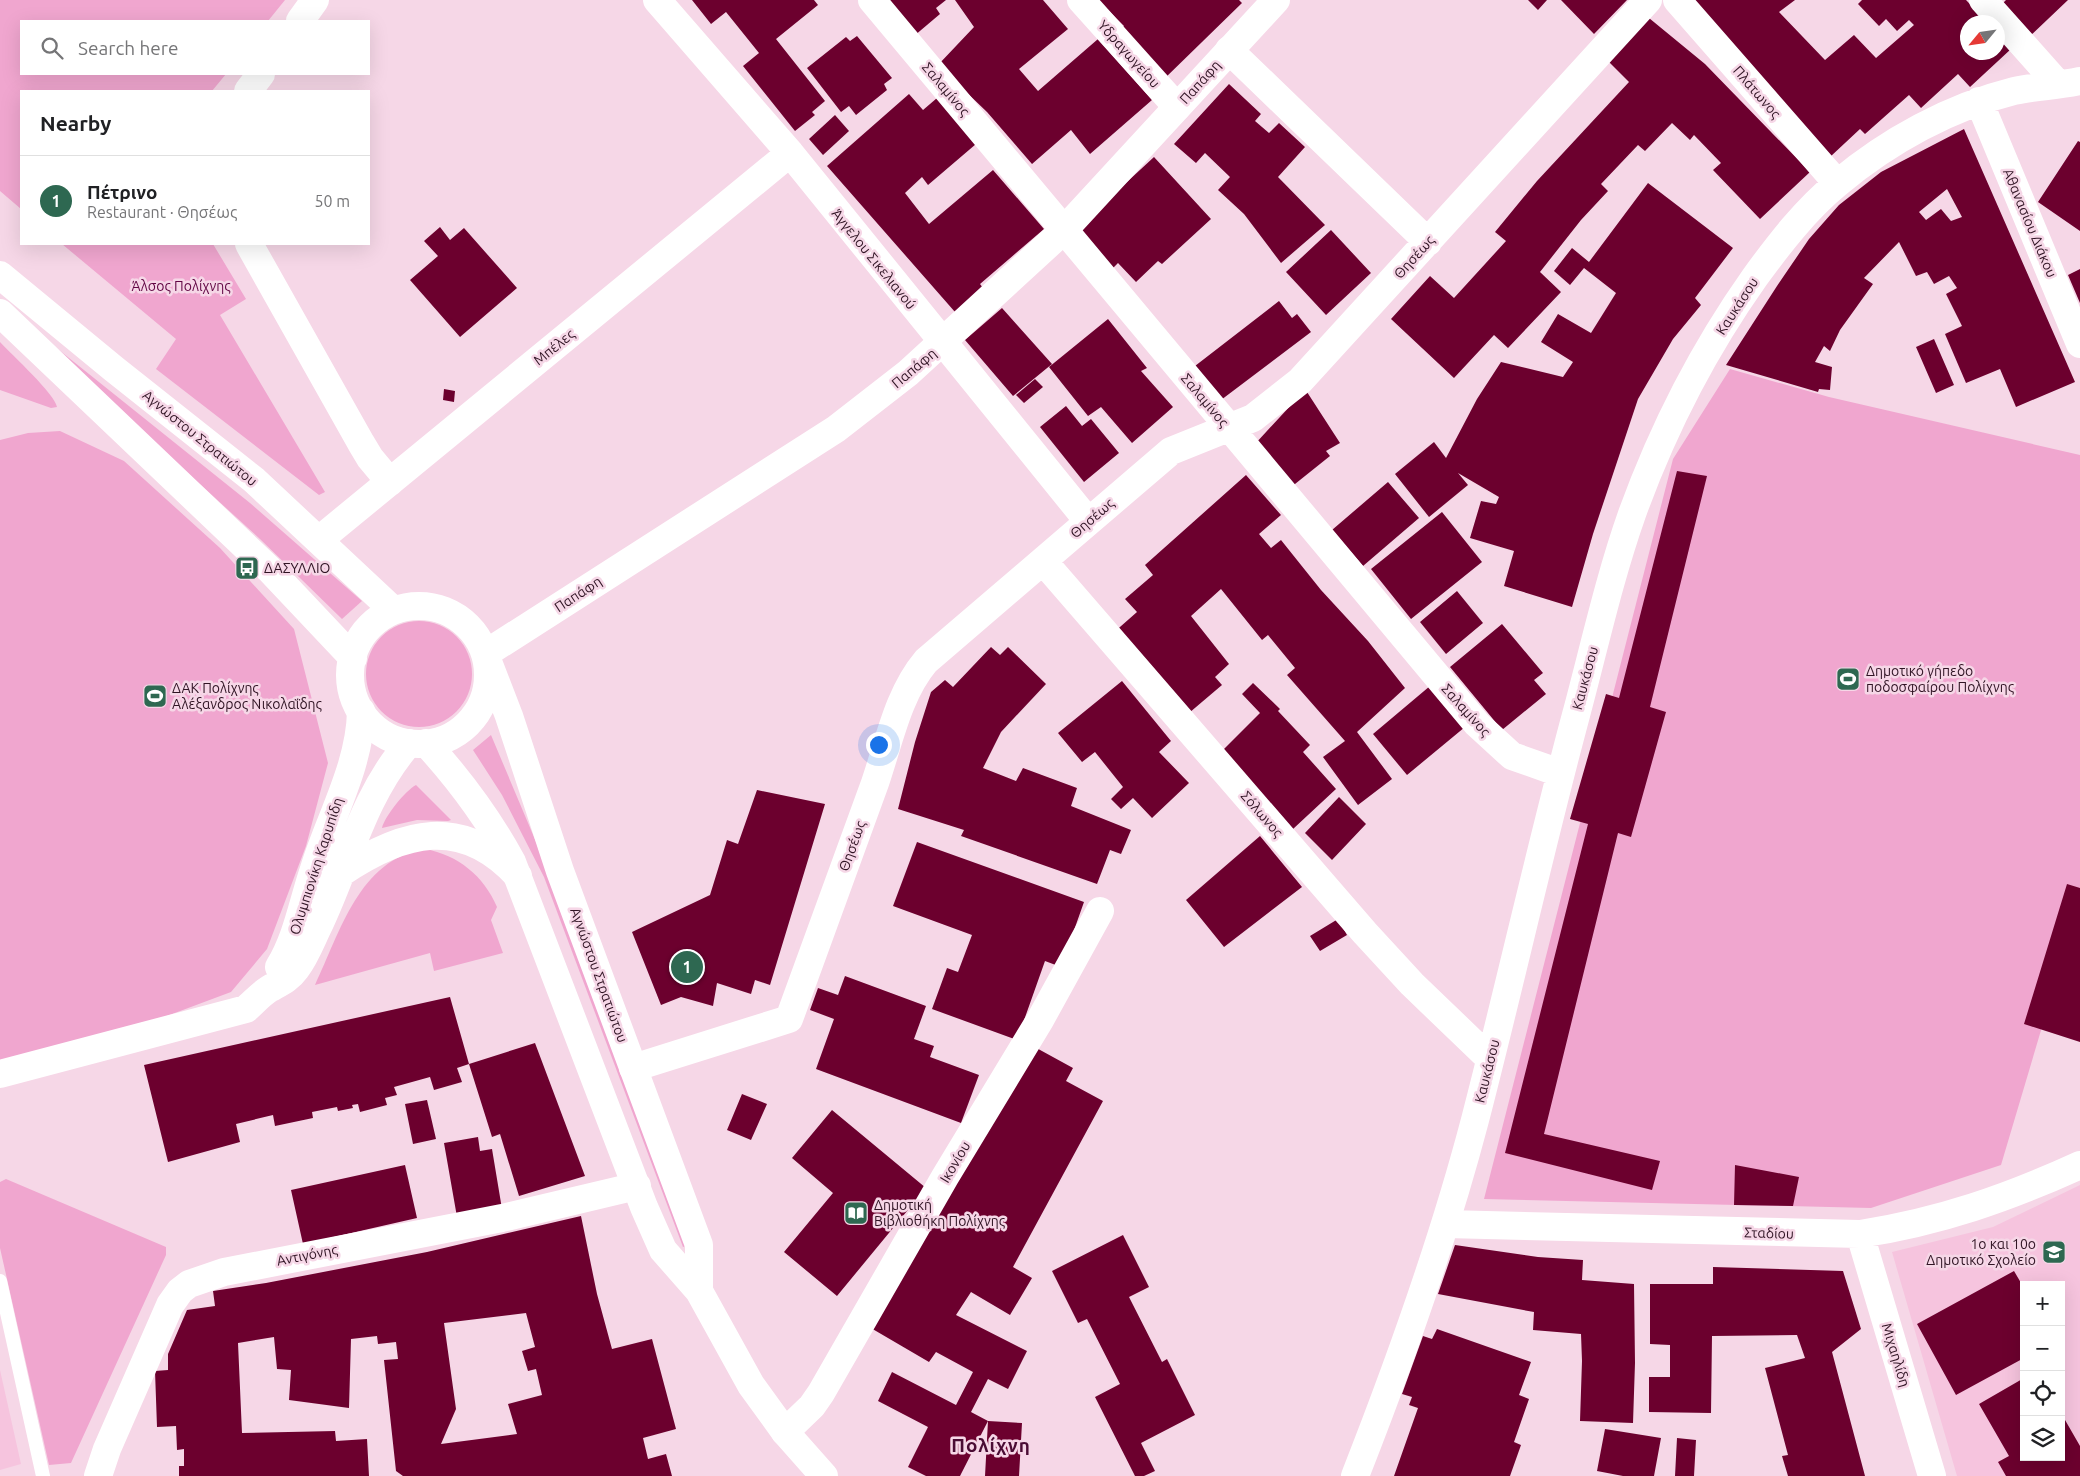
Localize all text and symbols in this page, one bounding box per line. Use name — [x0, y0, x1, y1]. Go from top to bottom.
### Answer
north arrow — [1960, 15, 2005, 60]
street label: Υδραγωγείου — [1095, 17, 1163, 91]
search box — [20, 20, 370, 75]
icon: search — [38, 34, 66, 62]
text: Search here — [78, 37, 178, 59]
street label: Παπάφη — [1176, 57, 1224, 107]
street label: Σαλαμίνος — [919, 59, 973, 119]
street label: Πλάτωνος — [1730, 63, 1784, 122]
text: Nearby — [40, 111, 111, 135]
street label: Αθανασίου Διάκου — [2000, 166, 2060, 280]
text: Πέτρινο — [87, 181, 157, 203]
text: 1 — [51, 192, 61, 210]
text: 50 m — [314, 192, 350, 210]
text: Restaurant · Θησέως — [87, 203, 237, 221]
street label: Άγγελου Σικελιανού — [829, 206, 919, 312]
street label: Θησέως — [1391, 232, 1438, 282]
street label: Καυκάσου — [1713, 274, 1761, 338]
park label: Άλσος Πολίχνης — [131, 278, 231, 294]
street label: Μπέλες — [530, 325, 578, 368]
street label: Παπάφη — [888, 345, 940, 391]
street label: Σαλαμίνος — [1178, 370, 1232, 430]
street label: Αγνώστου Στρατιώτου — [140, 387, 260, 489]
street label: Θησέως — [1067, 494, 1118, 541]
bus stop icon: ΔΑΣΥΛΛΙΟ — [234, 555, 260, 581]
place label: ΔΑΣΥΛΛΙΟ — [264, 560, 330, 576]
street label: Παπάφη — [551, 573, 605, 615]
street label: Καυκάσου — [1569, 645, 1601, 711]
place label: Δημοτικό γήπεδο ποδοσφαίρου Πολίχνης — [1866, 663, 2015, 695]
sports icon: Δημοτικό γήπεδο ποδοσφαίρου Πολίχνης — [1835, 666, 1861, 692]
place label: ΔΑΚ Πολίχνης Αλέξανδρος Νικολαΐδης — [172, 680, 323, 712]
street label: Σαλαμίνος — [1438, 681, 1494, 740]
sports icon: ΔΑΚ Πολίχνης Αλέξανδρος Νικολαΐδης — [142, 683, 168, 709]
your location — [866, 732, 892, 758]
street label: Σόλωνος — [1238, 788, 1287, 841]
street label: Ολυμπιονίκη Καρυπίδη — [286, 795, 346, 937]
street label: Θησέως — [836, 818, 869, 873]
street label: Αγνώστου Στρατιώτου — [567, 905, 631, 1045]
pin: 1 — [671, 948, 703, 986]
street label: Καυκάσου — [1471, 1038, 1503, 1104]
street label: Ικονίου — [936, 1138, 974, 1186]
place label: Δημοτική Βιβλιοθήκη Πολίχνης — [874, 1197, 1006, 1229]
library icon: Δημοτική Βιβλιοθήκη Πολίχνης — [843, 1200, 869, 1226]
street label: Σταδίου — [1744, 1224, 1794, 1242]
place label: 1ο και 10ο Δημοτικό Σχολείο — [1926, 1236, 2036, 1268]
school or university icon: 1ο και 10ο Δημοτικό Σχολείο — [2041, 1239, 2067, 1265]
street label: Αντιγόνης — [275, 1241, 339, 1269]
map controls — [2020, 1281, 2065, 1461]
button: + — [2020, 1281, 2065, 1326]
street label: Μιχαηλίδη — [1879, 1321, 1913, 1389]
button: − — [2020, 1326, 2065, 1371]
button: locate — [2020, 1371, 2065, 1416]
button: layers — [2020, 1416, 2065, 1461]
district label: Πολίχνη — [951, 1434, 1031, 1456]

